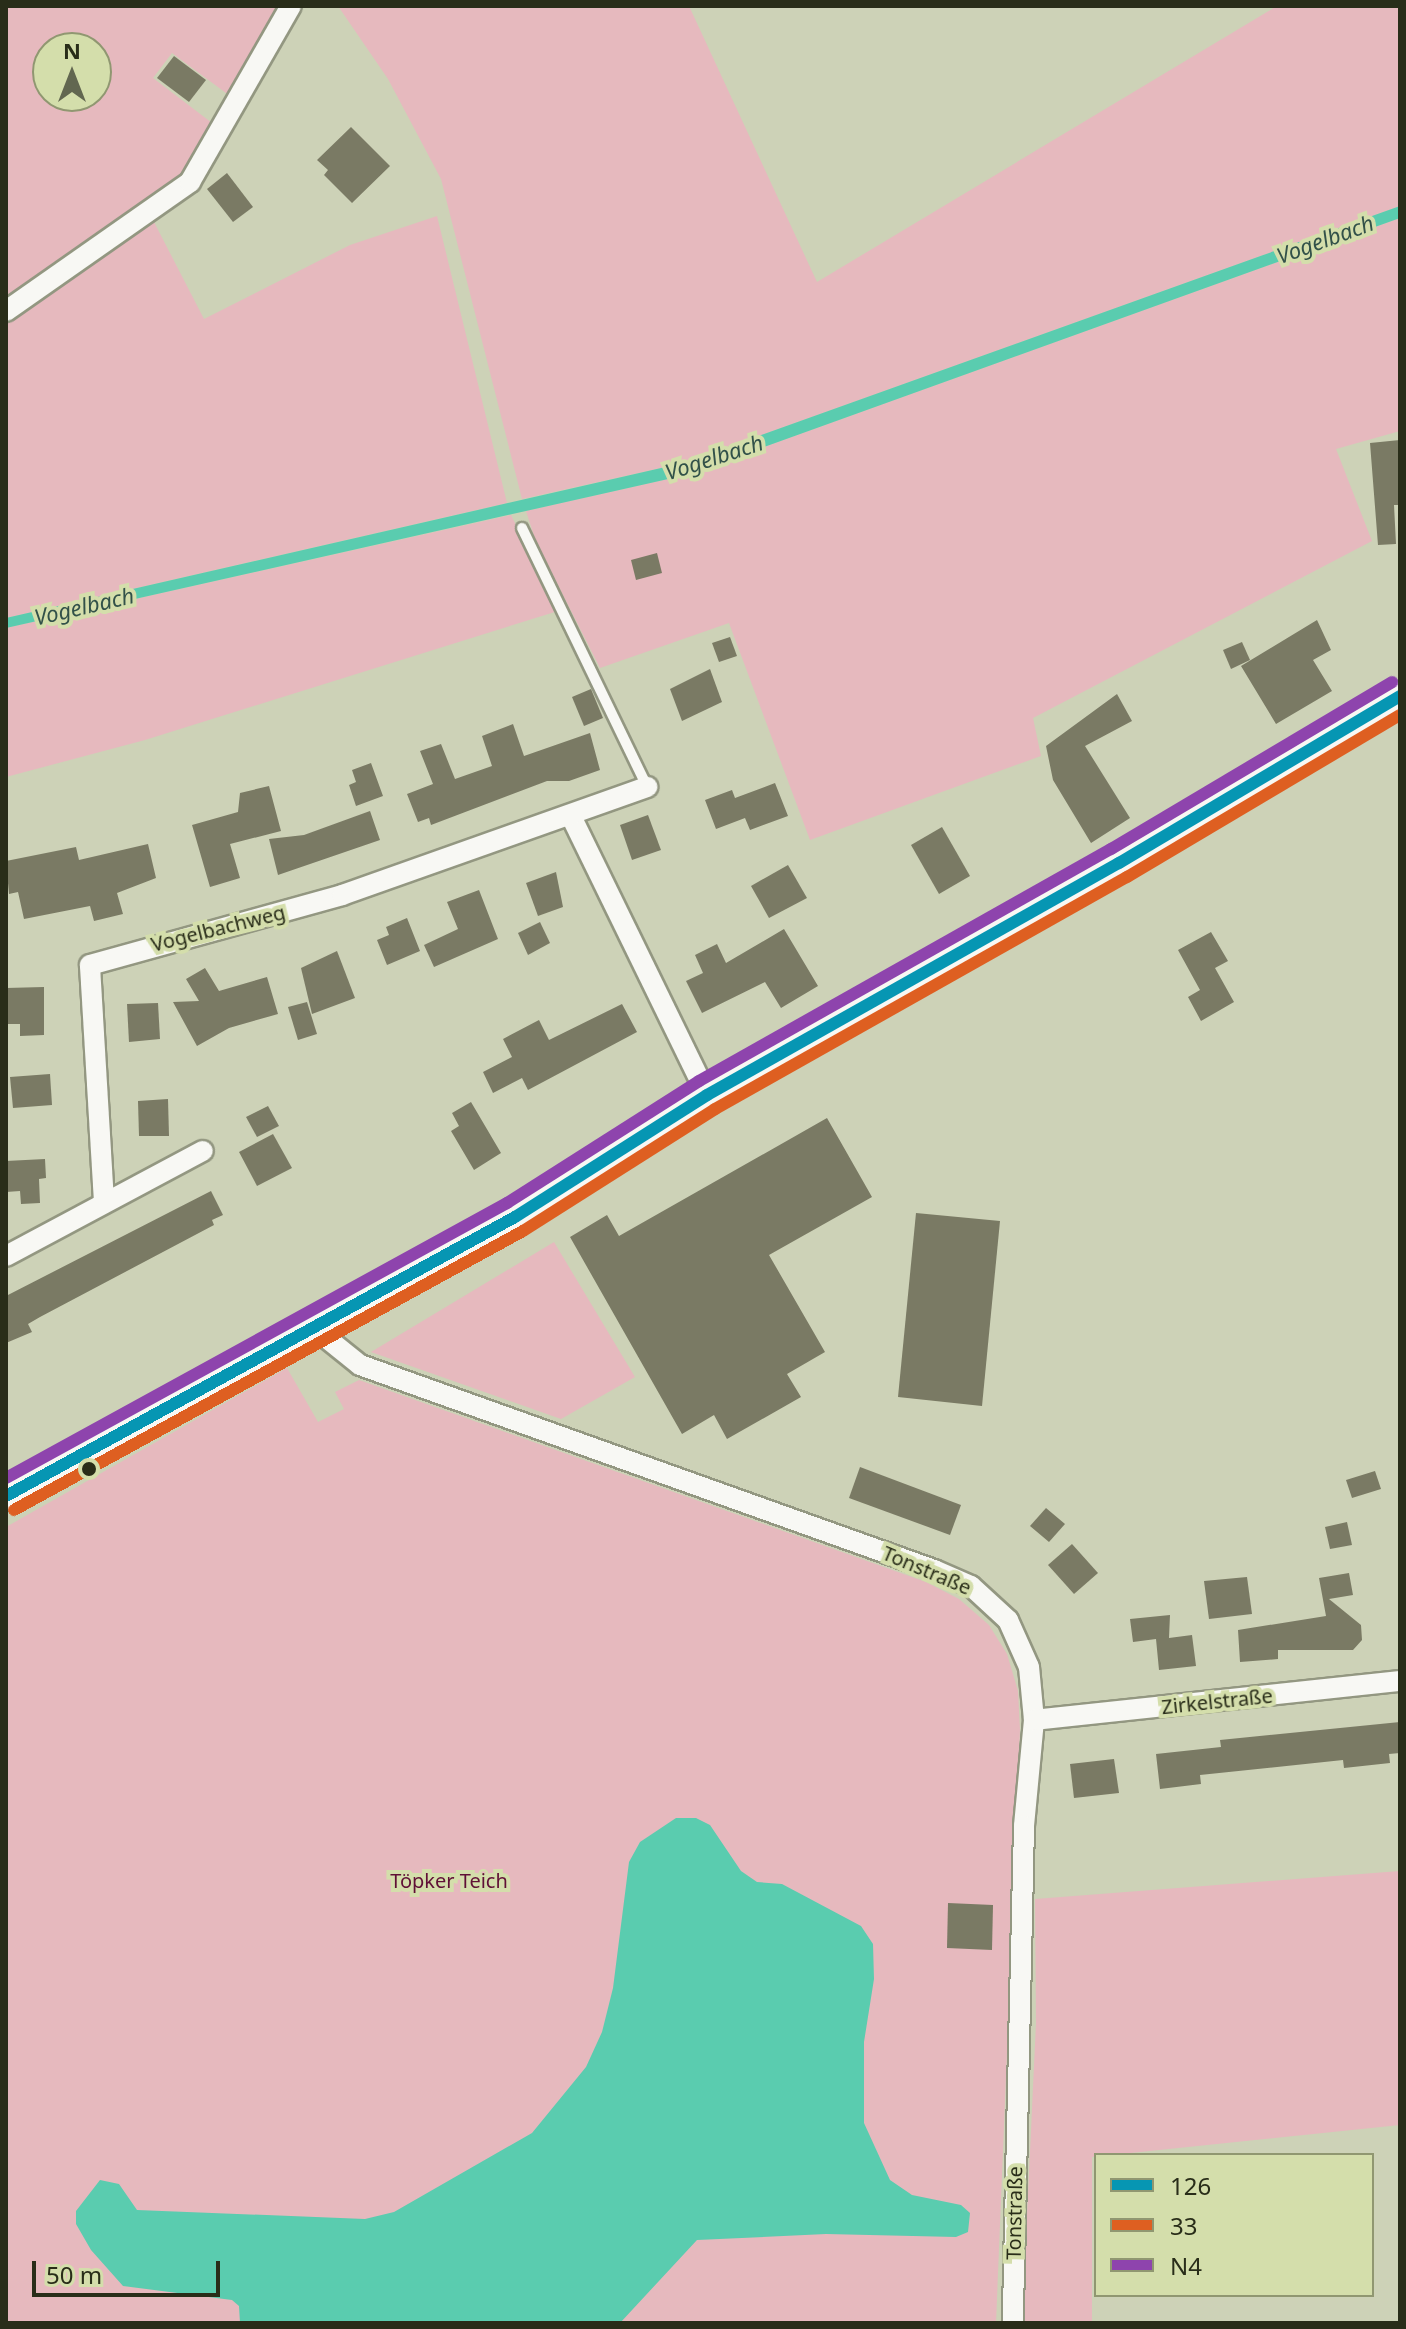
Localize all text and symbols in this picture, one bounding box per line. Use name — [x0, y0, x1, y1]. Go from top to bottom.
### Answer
north arrow — [32, 32, 112, 112]
text: N — [63, 35, 81, 65]
water label: Vogelbach — [1273, 209, 1377, 269]
water label: Vogelbach — [662, 429, 766, 485]
water label: Vogelbach — [32, 582, 136, 630]
street label: Vogelbachweg — [149, 900, 287, 956]
unlabelled marker — [81, 1461, 97, 1477]
street label: Tonstraße — [879, 1541, 975, 1599]
street label: Zirkelstraße — [1160, 1683, 1274, 1719]
park label: Töpker Teich — [390, 1868, 508, 1892]
legend — [1094, 2153, 1374, 2297]
street label: Tonstraße — [1001, 2166, 1027, 2260]
text: 126 — [1170, 2169, 1211, 2202]
text: 33 — [1170, 2209, 1197, 2242]
scale bar — [36, 2245, 224, 2295]
text: N4 — [1170, 2249, 1202, 2282]
text: 50 m — [46, 2258, 102, 2291]

